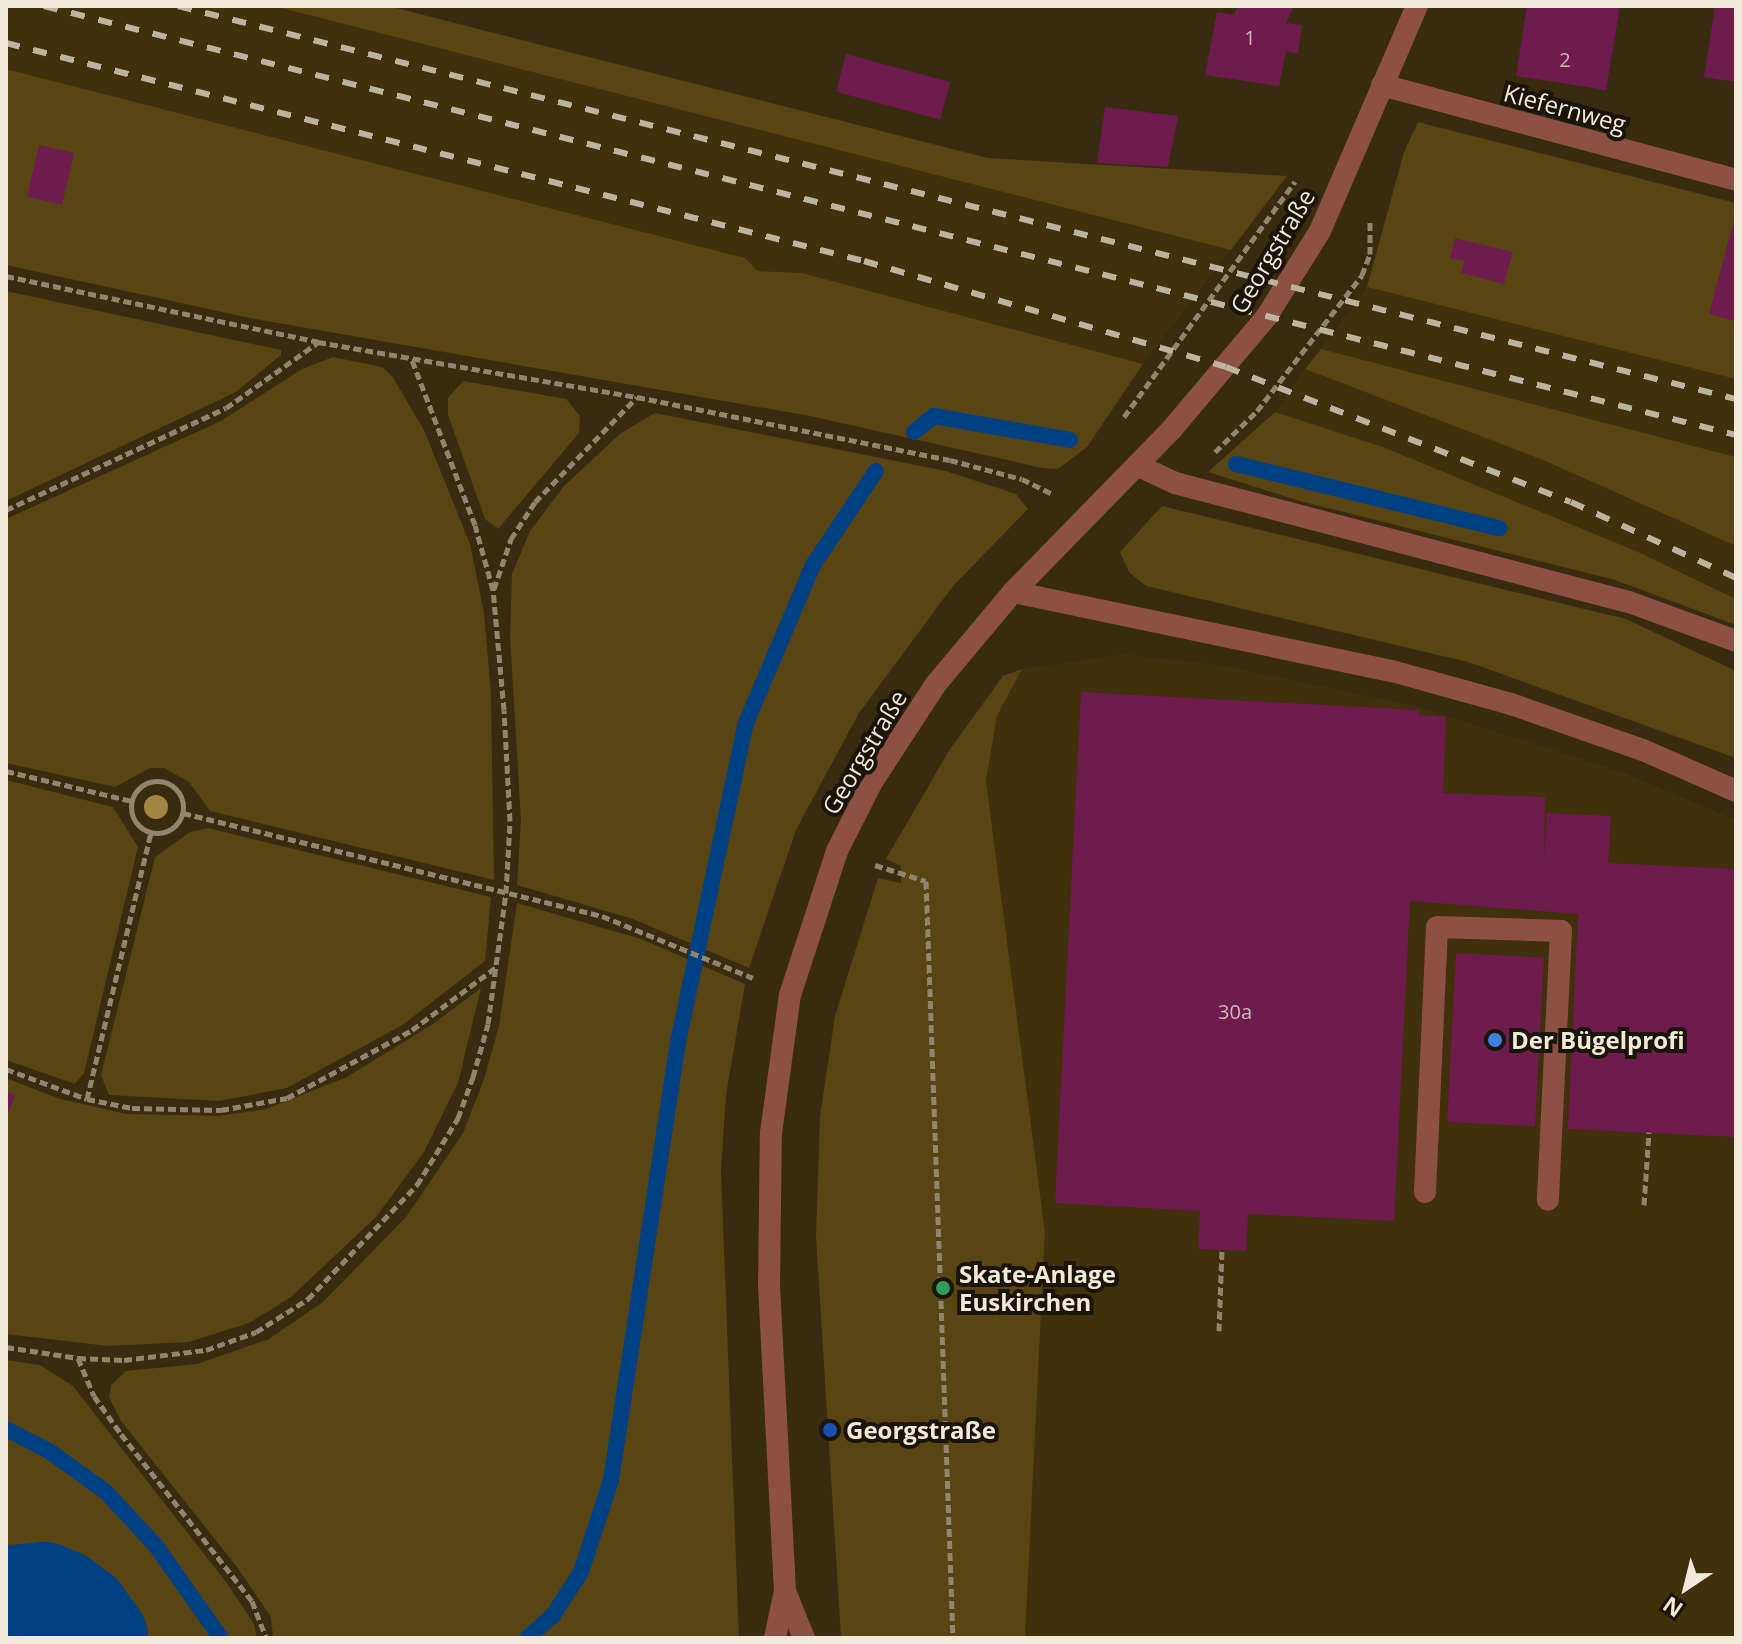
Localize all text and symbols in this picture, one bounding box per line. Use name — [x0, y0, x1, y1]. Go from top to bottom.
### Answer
house number: 1 — [1244, 25, 1256, 49]
house number: 2 — [1559, 47, 1571, 71]
street label: Kiefernweg — [1501, 78, 1629, 138]
street label: Georgstraße — [1224, 184, 1320, 318]
street label: Georgstraße — [816, 685, 912, 819]
house number: 30a — [1218, 999, 1252, 1023]
place label: Der Bügelprofi — [1511, 1026, 1685, 1054]
marker: Der Bügelprofi — [1486, 1031, 1504, 1049]
place label: Skate-Anlage Euskirchen — [959, 1260, 1116, 1316]
marker: Skate-Anlage Euskirchen — [934, 1279, 952, 1297]
place label: Georgstraße — [846, 1416, 996, 1444]
marker: Georgstraße — [821, 1421, 839, 1439]
north arrow — [1646, 1548, 1726, 1628]
text: N — [1656, 1590, 1688, 1625]

